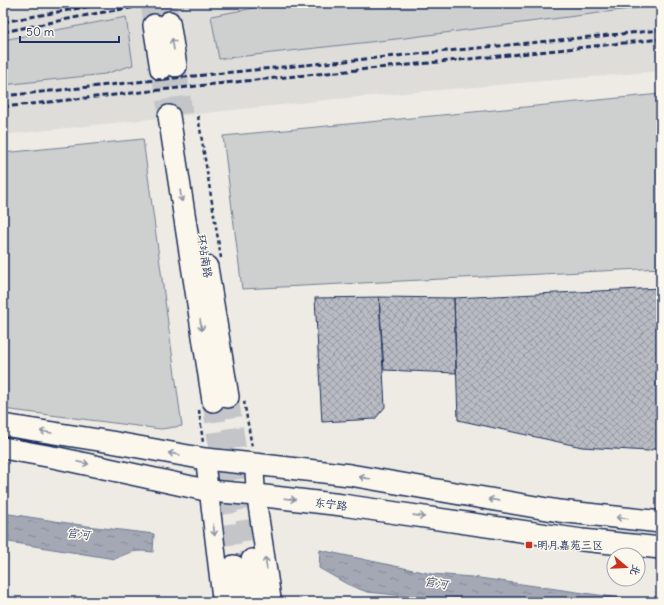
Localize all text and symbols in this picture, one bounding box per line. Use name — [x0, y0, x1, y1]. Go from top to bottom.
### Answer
scale bar — [20, 18, 119, 44]
text: 50 m — [26, 24, 55, 39]
one-way arrow — [169, 38, 177, 51]
one-way arrow — [177, 189, 185, 202]
street label: 环站南路 — [195, 233, 215, 279]
one-way arrow — [197, 318, 205, 331]
one-way arrow — [40, 428, 53, 436]
one-way arrow — [168, 449, 181, 457]
one-way arrow — [76, 460, 89, 468]
one-way arrow — [359, 474, 372, 482]
one-way arrow — [283, 495, 296, 503]
street label: 东宁路 — [314, 495, 348, 513]
one-way arrow — [487, 496, 500, 504]
one-way arrow — [412, 512, 425, 520]
one-way arrow — [616, 514, 629, 521]
one-way arrow — [210, 523, 218, 536]
water label: 官河 — [65, 525, 93, 542]
place label: 明月嘉苑三区 — [537, 538, 603, 552]
marker: 明月嘉苑三区 — [524, 540, 534, 550]
north arrow — [606, 547, 646, 587]
one-way arrow — [262, 557, 270, 570]
text: 北 — [627, 563, 644, 578]
water label: 官河 — [423, 573, 451, 592]

